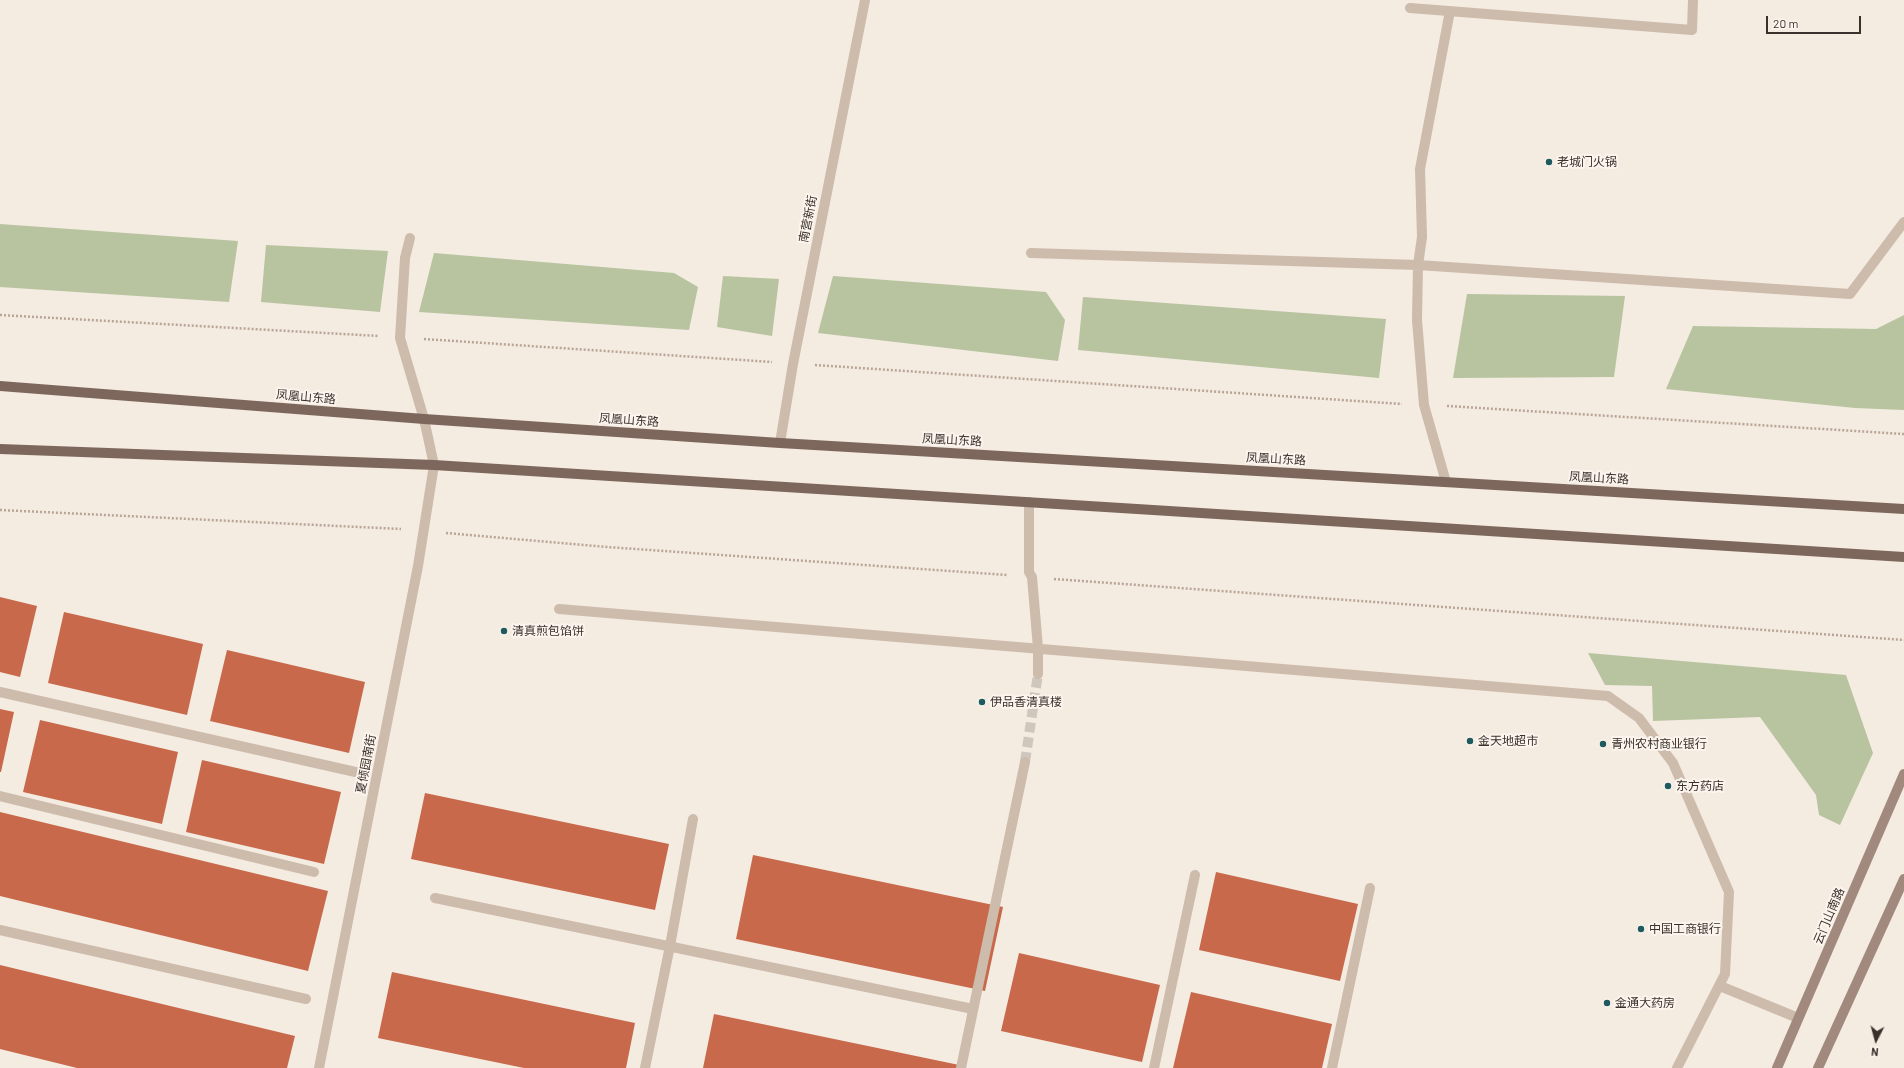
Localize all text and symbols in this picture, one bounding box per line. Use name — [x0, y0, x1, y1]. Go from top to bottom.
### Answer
scale bar — [1768, 8, 1863, 34]
text: 20 m — [1773, 16, 1799, 30]
place label: 老城门火锅 — [1557, 155, 1617, 169]
marker: 老城门火锅 — [1544, 157, 1554, 167]
street label: 南营新街 — [796, 194, 820, 244]
street label: 凤凰山东路 — [275, 387, 337, 407]
street label: 凤凰山东路 — [599, 411, 659, 429]
street label: 凤凰山东路 — [922, 431, 982, 449]
street label: 凤凰山东路 — [1246, 450, 1306, 468]
street label: 凤凰山东路 — [1569, 469, 1629, 487]
place label: 清真煎包馅饼 — [512, 624, 584, 638]
marker: 清真煎包馅饼 — [499, 626, 509, 636]
place label: 伊品香清真楼 — [990, 695, 1062, 709]
marker: 伊品香清真楼 — [977, 697, 987, 707]
street label: 夏倾园南街 — [353, 733, 379, 795]
place label: 金天地超市 — [1478, 734, 1538, 748]
marker: 金天地超市 — [1465, 736, 1475, 746]
place label: 青州农村商业银行 — [1611, 737, 1707, 751]
marker: 青州农村商业银行 — [1598, 739, 1608, 749]
place label: 东方药店 — [1676, 779, 1724, 793]
marker: 东方药店 — [1663, 781, 1673, 791]
street label: 云门山南路 — [1811, 886, 1847, 946]
place label: 中国工商银行 — [1649, 922, 1721, 936]
marker: 中国工商银行 — [1636, 924, 1646, 934]
place label: 金通大药房 — [1615, 996, 1675, 1010]
marker: 金通大药房 — [1602, 998, 1612, 1008]
north arrow — [1856, 1020, 1896, 1060]
text: N — [1870, 1046, 1879, 1059]

